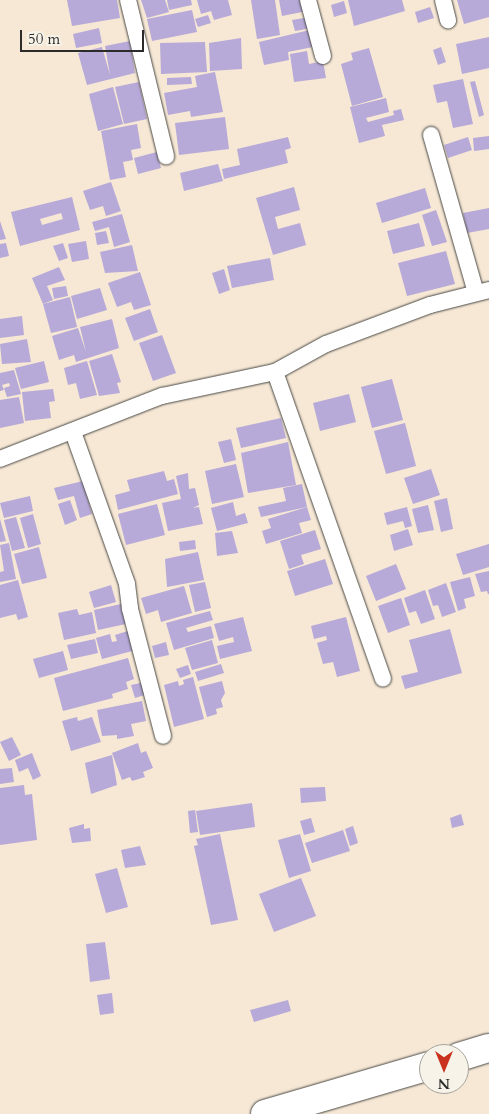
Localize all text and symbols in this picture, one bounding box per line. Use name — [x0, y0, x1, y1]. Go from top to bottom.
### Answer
scale bar — [22, 20, 146, 52]
text: 50 m — [28, 29, 60, 49]
north arrow — [419, 1044, 469, 1094]
text: N — [438, 1074, 450, 1093]

